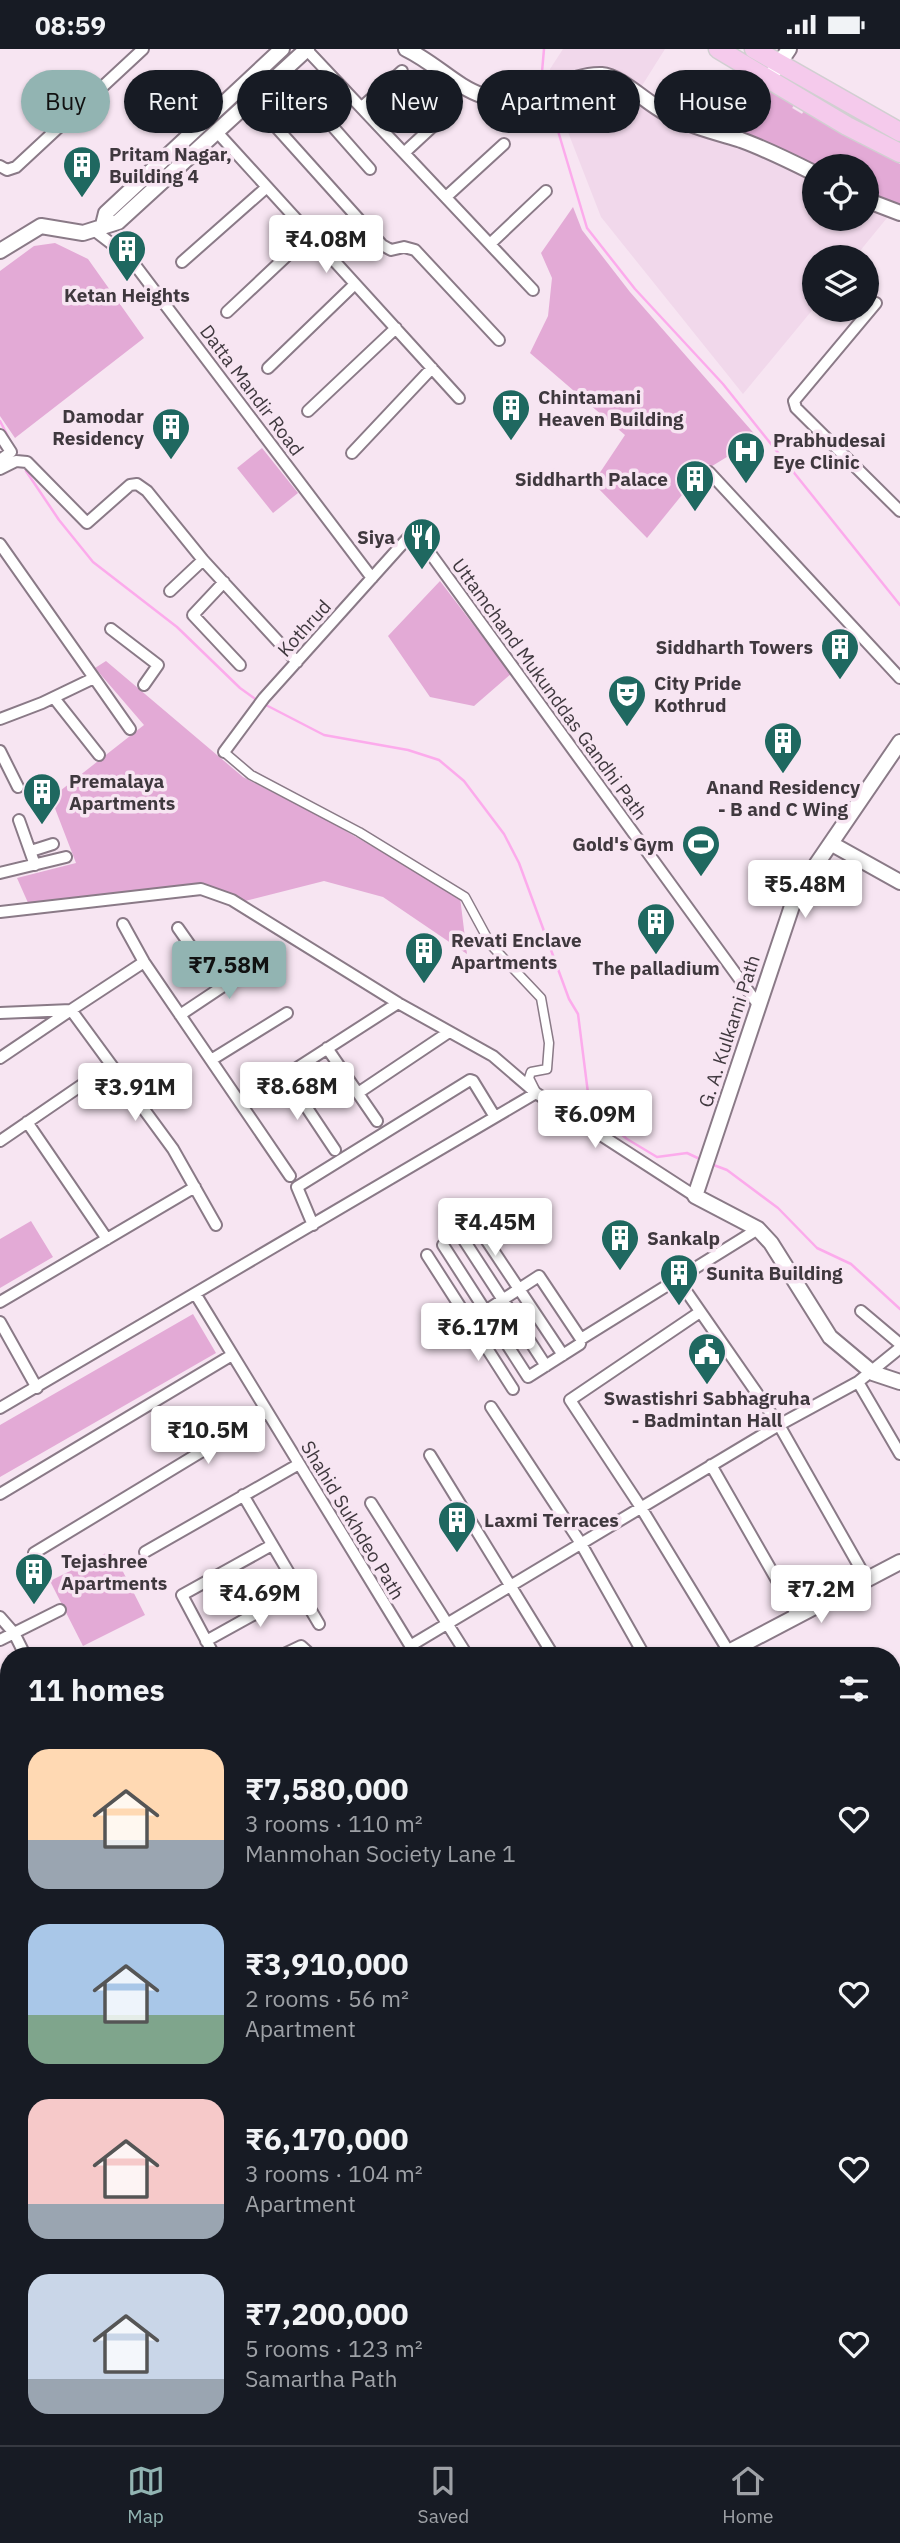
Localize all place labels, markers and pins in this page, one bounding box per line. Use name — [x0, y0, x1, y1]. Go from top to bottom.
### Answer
place label: Pritam Nagar, Building 4 — [109, 142, 232, 188]
building icon: Pritam Nagar, Building 4 — [61, 144, 103, 199]
pin: ₹4.08M — [269, 215, 383, 275]
building icon: Ketan Heights — [106, 228, 148, 283]
place label: Ketan Heights — [64, 283, 190, 307]
place label: Chintamani Heaven Building — [538, 385, 684, 431]
building icon: Chintamani Heaven Building — [490, 387, 532, 442]
place label: Damodar Residency — [52, 404, 145, 450]
building icon: Damodar Residency — [150, 406, 192, 461]
place label: Prabhudesai Eye Clinic — [773, 428, 886, 474]
hospital icon: Prabhudesai Eye Clinic — [725, 430, 767, 485]
building icon: Siddharth Palace — [674, 458, 716, 513]
place label: Siddharth Palace — [515, 467, 668, 491]
restaurant icon: Siya — [401, 516, 443, 571]
place label: Siya — [357, 525, 395, 549]
building icon: Siddharth Towers — [819, 626, 861, 681]
place label: Siddharth Towers — [656, 635, 813, 659]
place label: City Pride Kothrud — [654, 671, 741, 717]
theatre icon: City Pride Kothrud — [606, 673, 648, 728]
building icon: Anand Residency - B and C Wing — [762, 720, 804, 775]
place label: Premalaya Apartments — [69, 769, 175, 815]
building icon: Premalaya Apartments — [21, 771, 63, 826]
place label: Anand Residency - B and C Wing — [706, 775, 861, 821]
sports icon: Gold's Gym — [680, 823, 722, 878]
place label: Gold's Gym — [572, 832, 674, 856]
pin: ₹5.48M — [748, 861, 862, 920]
building icon: The palladium — [635, 901, 677, 956]
place label: Revati Enclave Apartments — [451, 928, 582, 974]
building icon: Revati Enclave Apartments — [403, 930, 445, 985]
pin: ₹7.58M — [172, 941, 286, 1001]
place label: The palladium — [592, 956, 720, 980]
pin: ₹3.91M — [78, 1063, 192, 1123]
pin: ₹8.68M — [240, 1063, 354, 1122]
pin: ₹6.09M — [538, 1091, 652, 1150]
pin: ₹4.45M — [438, 1199, 552, 1258]
building icon: Sankalp — [599, 1217, 641, 1272]
place label: Sankalp — [647, 1226, 720, 1250]
building icon: Sunita Building — [658, 1252, 700, 1307]
place label: Sunita Building — [706, 1261, 843, 1285]
pin: ₹6.17M — [421, 1303, 535, 1363]
public building icon: Swastishri Sabhagruha - Badmintan Hall — [686, 1331, 728, 1386]
place label: Swastishri Sabhagruha - Badmintan Hall — [604, 1386, 811, 1432]
pin: ₹10.5M — [151, 1407, 265, 1466]
building icon: Laxmi Terraces — [436, 1499, 478, 1554]
place label: Laxmi Terraces — [484, 1508, 619, 1532]
place label: Tejashree Apartments — [61, 1549, 167, 1595]
building icon: Tejashree Apartments — [13, 1551, 55, 1606]
pin: ₹7.2M — [772, 1565, 870, 1625]
pin: ₹4.69M — [203, 1569, 317, 1629]

